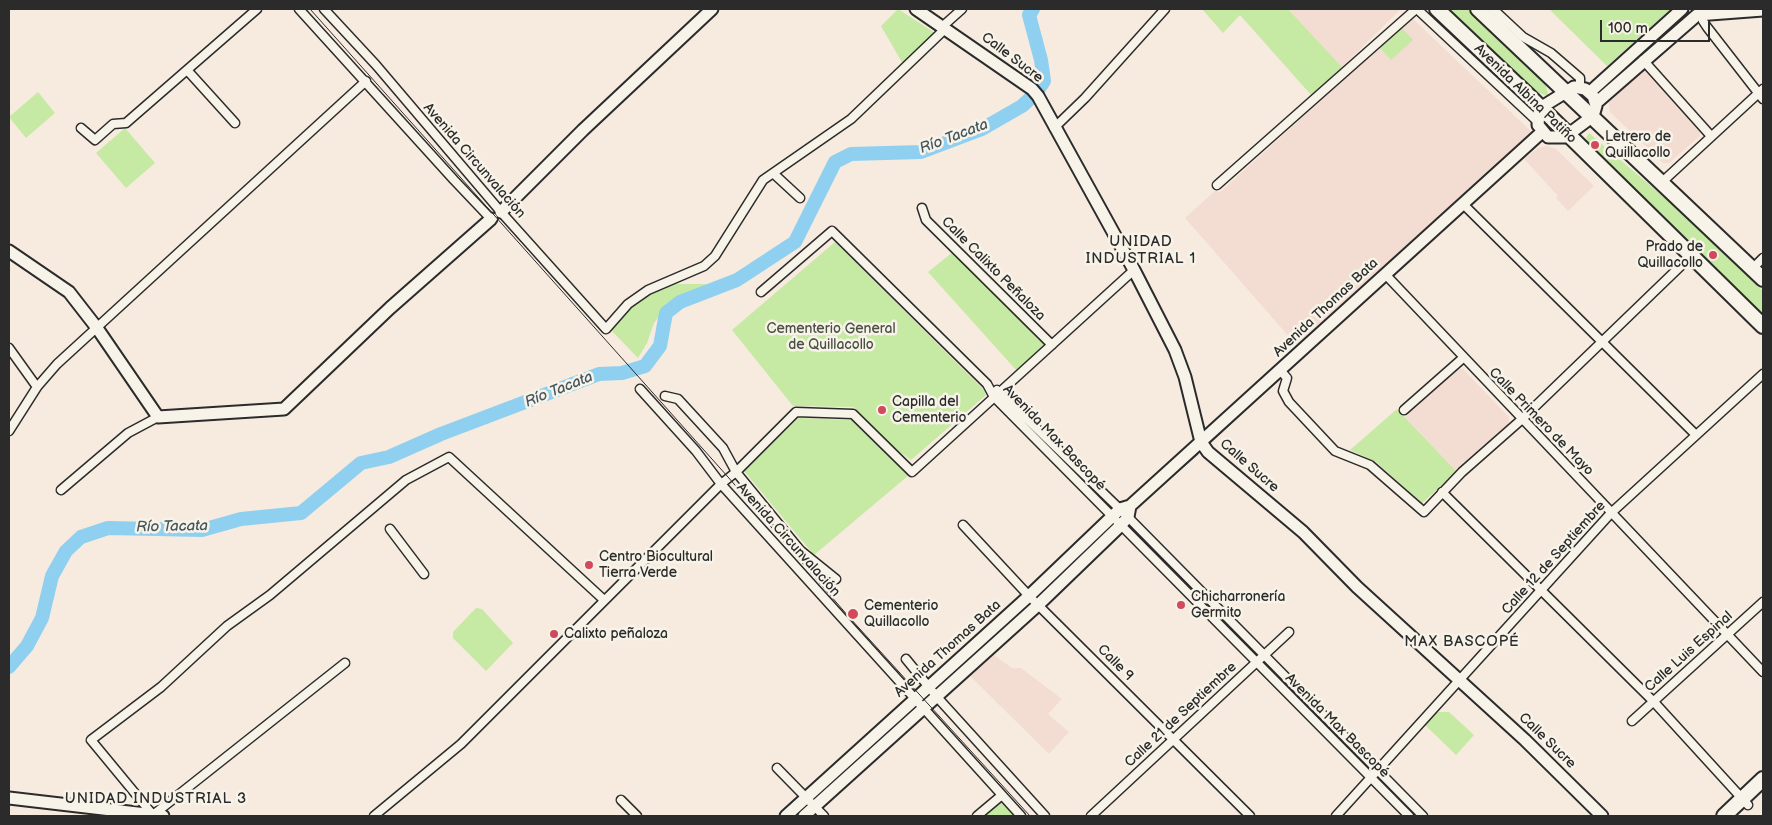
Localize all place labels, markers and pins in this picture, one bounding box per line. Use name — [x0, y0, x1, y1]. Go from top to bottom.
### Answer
place label: Letrero de Quillacollo — [1605, 129, 1671, 162]
marker: Letrero de Quillacollo — [1589, 139, 1601, 151]
place label: Prado de Quillacollo — [1637, 239, 1703, 272]
marker: Prado de Quillacollo — [1707, 249, 1719, 261]
place label: Capilla del Cementerio — [892, 394, 966, 427]
marker: Capilla del Cementerio — [876, 404, 888, 416]
place label: Centro Biocultural Tierra Verde — [599, 549, 713, 582]
marker: Centro Biocultural Tierra Verde — [583, 559, 595, 571]
place label: Chicharronería Germito — [1191, 589, 1285, 622]
place label: Cementerio Quillacollo — [864, 598, 938, 630]
marker: Chicharronería Germito — [1175, 599, 1187, 611]
marker: Cementerio Quillacollo — [846, 607, 860, 621]
place label: Calixto peñaloza — [564, 626, 668, 642]
marker: Calixto peñaloza — [548, 628, 560, 640]

